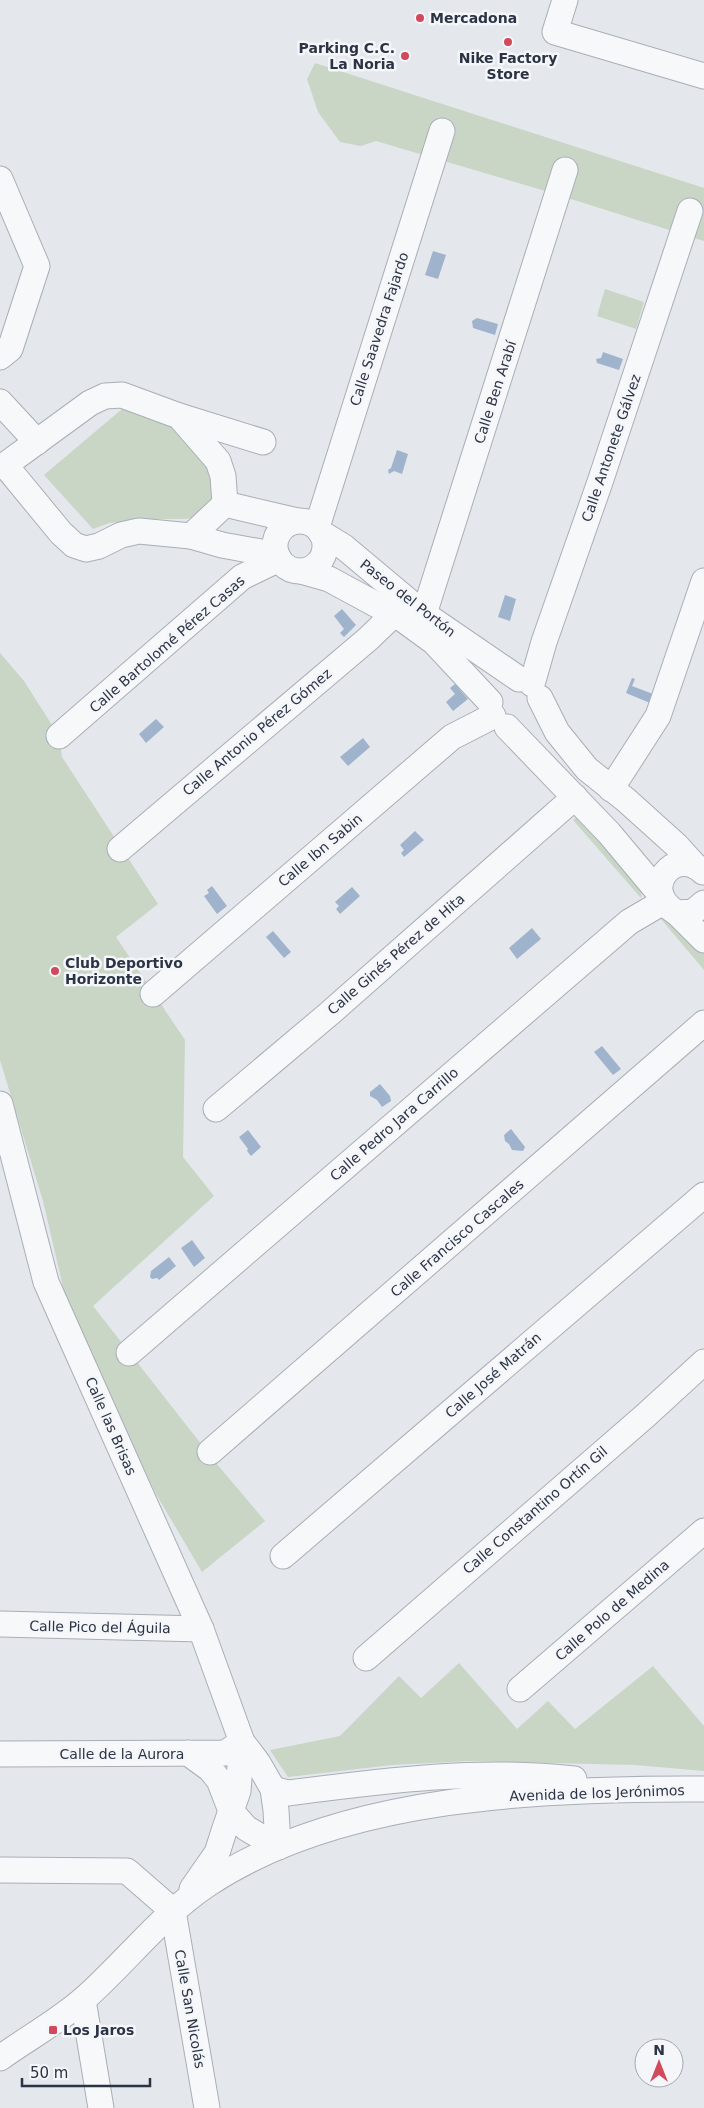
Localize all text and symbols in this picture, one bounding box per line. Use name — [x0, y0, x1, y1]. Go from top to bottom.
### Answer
place label: Mercadona — [430, 10, 517, 26]
marker: Mercadona — [414, 12, 426, 24]
marker: Nike Factory Store — [502, 36, 514, 48]
place label: Parking C.C. La Noria — [299, 40, 395, 72]
marker: Parking C.C. La Noria — [399, 50, 411, 62]
place label: Nike Factory Store — [459, 50, 557, 82]
street label: Calle Saavedra Fajardo — [347, 250, 411, 408]
street label: Calle Ben Arabí — [471, 337, 520, 446]
street label: Calle Antonete Gálvez — [578, 372, 644, 524]
street label: Paseo del Portón — [357, 556, 459, 640]
street label: Calle Bartolomé Pérez Casas — [86, 572, 248, 716]
street label: Calle Antonio Pérez Gómez — [179, 665, 335, 799]
street label: Calle Ibn Sabin — [275, 810, 365, 890]
street label: Calle Ginés Pérez de Hita — [324, 890, 468, 1018]
place label: Club Deportivo Horizonte — [65, 955, 183, 987]
marker: Club Deportivo Horizonte — [49, 965, 61, 977]
street label: Calle Pedro Jara Carrillo — [327, 1064, 461, 1184]
street label: Calle Francisco Cascales — [387, 1176, 527, 1300]
street label: Calle José Matrán — [442, 1329, 544, 1421]
street label: Calle las Brisas — [82, 1374, 140, 1478]
street label: Calle Constantino Ortín Gil — [460, 1443, 610, 1577]
street label: Calle Polo de Medina — [552, 1556, 672, 1664]
street label: Calle Pico del Águila — [29, 1618, 171, 1636]
street label: Calle de la Aurora — [60, 1746, 184, 1762]
street label: Avenida de los Jerónimos — [509, 1782, 685, 1804]
street label: Calle San Nicolás — [172, 1948, 208, 2070]
place label: Los Jaros — [63, 2022, 134, 2038]
marker: Los Jaros — [47, 2024, 59, 2036]
north arrow — [634, 2038, 684, 2088]
text: N — [653, 2042, 665, 2058]
scale bar — [22, 2056, 150, 2088]
text: 50 m — [30, 2064, 68, 2082]

